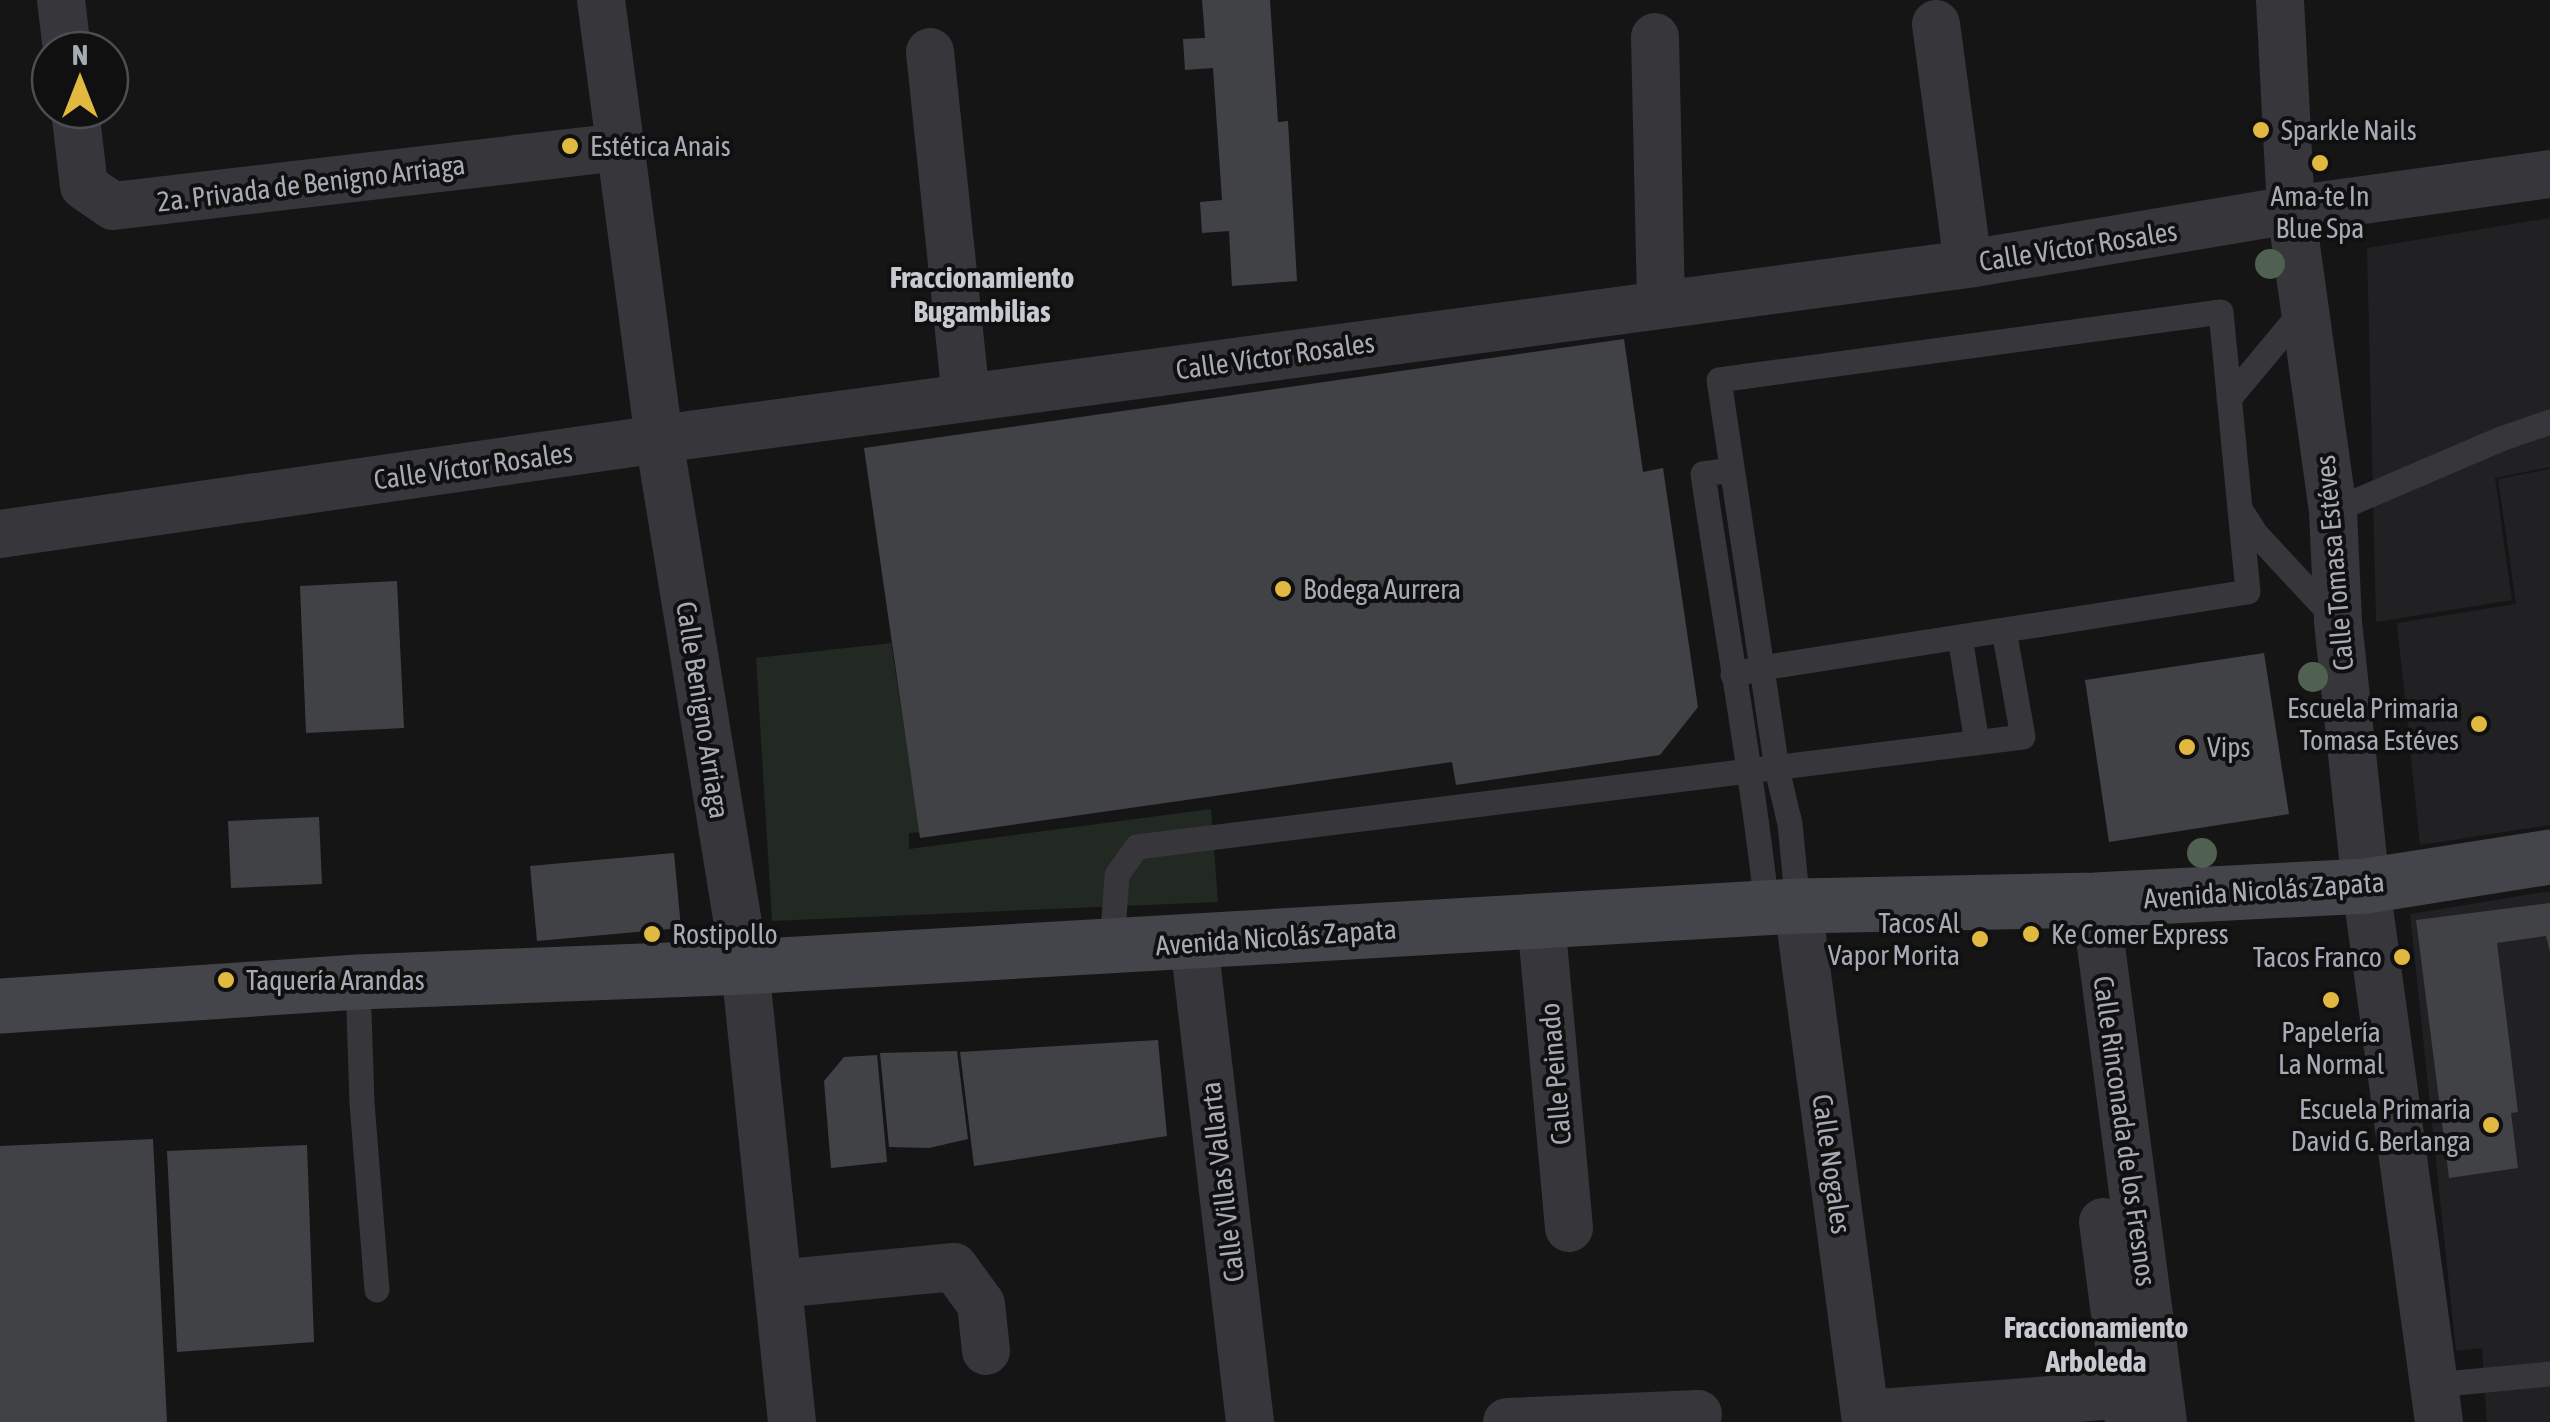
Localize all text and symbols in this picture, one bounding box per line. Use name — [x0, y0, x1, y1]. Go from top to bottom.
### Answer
north arrow — [30, 30, 130, 130]
text: N — [72, 39, 88, 71]
place label: Sparkle Nails — [2281, 114, 2417, 146]
marker: Sparkle Nails — [2250, 119, 2272, 141]
place label: Estética Anais — [590, 130, 731, 162]
marker: Estética Anais — [559, 135, 581, 157]
street label: 2a. Privada de Benigno Arriaga — [155, 148, 467, 218]
marker: Ama-te In Blue Spa — [2309, 152, 2331, 174]
place label: Ama-te In Blue Spa — [2271, 180, 2369, 244]
street label: Calle Víctor Rosales — [1977, 215, 2179, 277]
district label: Fraccionamiento Bugambilias — [890, 260, 1074, 328]
street label: Calle Víctor Rosales — [1174, 326, 1376, 386]
street label: Calle Víctor Rosales — [372, 436, 574, 496]
street label: Calle Tomasa Estéves — [2309, 454, 2359, 672]
place label: Bodega Aurrera — [1303, 573, 1461, 605]
marker: Bodega Aurrera — [1272, 578, 1294, 600]
street label: Calle Benigno Arriaga — [670, 599, 736, 821]
place label: Escuela Primaria Tomasa Estéves — [2287, 692, 2459, 756]
marker: Escuela Primaria Tomasa Estéves — [2468, 713, 2490, 735]
place label: Vips — [2207, 731, 2250, 763]
marker: Vips — [2176, 736, 2198, 758]
street label: Avenida Nicolás Zapata — [2142, 866, 2386, 914]
place label: Tacos Al Vapor Morita — [1828, 907, 1961, 971]
street label: Avenida Nicolás Zapata — [1154, 913, 1398, 961]
place label: Rostipollo — [672, 918, 778, 950]
place label: Ke Comer Express — [2051, 918, 2229, 950]
marker: Rostipollo — [641, 923, 663, 945]
marker: Ke Comer Express — [2020, 923, 2042, 945]
marker: Tacos Al Vapor Morita — [1969, 928, 1991, 950]
place label: Tacos Franco — [2253, 941, 2382, 973]
marker: Tacos Franco — [2391, 946, 2413, 968]
place label: Taquería Arandas — [246, 964, 425, 996]
marker: Taquería Arandas — [215, 969, 237, 991]
street label: Calle Rinconada de los Fresnos — [2087, 974, 2163, 1288]
marker: Papelería La Normal — [2320, 989, 2342, 1011]
street label: Calle Peinado — [1533, 1002, 1577, 1146]
place label: Papelería La Normal — [2278, 1016, 2385, 1080]
street label: Calle Villas Vallarta — [1194, 1080, 1250, 1284]
street label: Calle Nogales — [1806, 1092, 1858, 1236]
place label: Escuela Primaria David G. Berlanga — [2291, 1093, 2471, 1157]
marker: Escuela Primaria David G. Berlanga — [2480, 1114, 2502, 1136]
district label: Fraccionamiento Arboleda — [2004, 1310, 2188, 1378]

